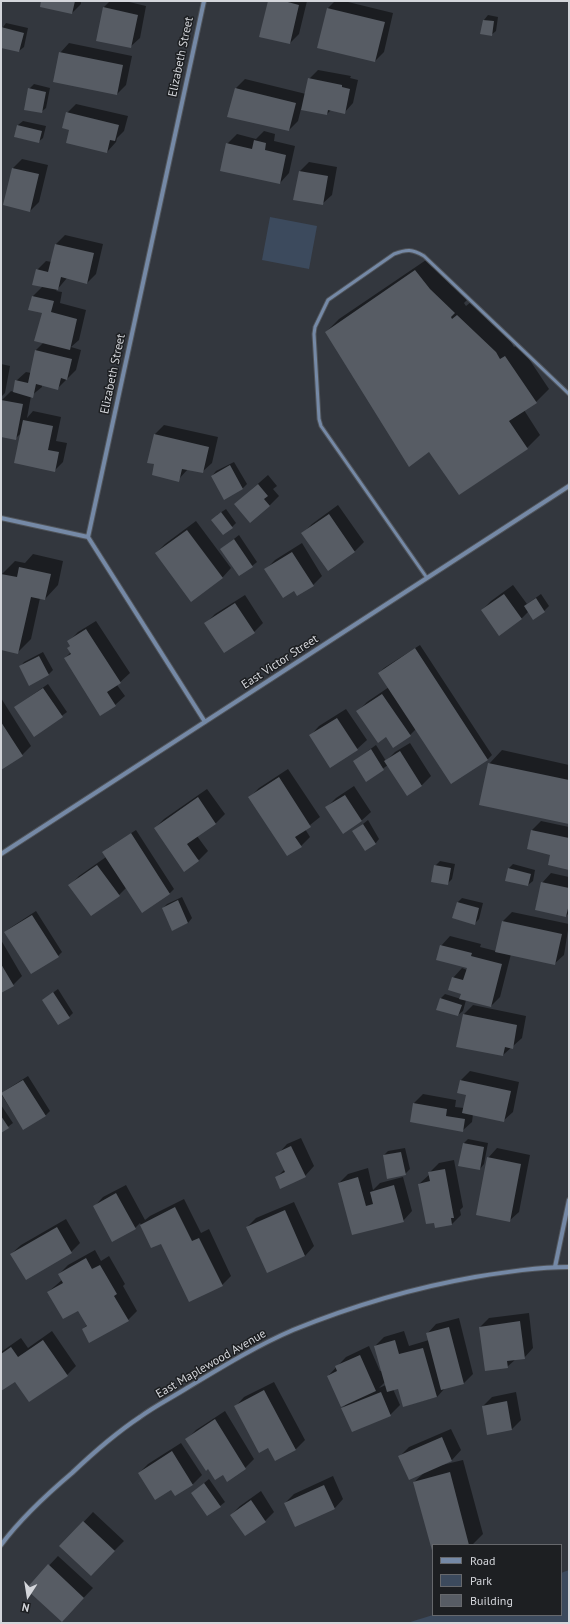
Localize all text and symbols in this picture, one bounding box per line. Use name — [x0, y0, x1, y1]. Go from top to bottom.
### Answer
street label: Elizabeth Street — [165, 16, 197, 98]
street label: Elizabeth Street — [97, 333, 129, 415]
street label: East Victor Street — [239, 632, 321, 692]
street label: East Maplewood Avenue — [153, 1327, 269, 1401]
legend — [432, 1544, 562, 1616]
text: Road — [470, 1553, 495, 1568]
text: Park — [470, 1573, 492, 1588]
north arrow — [8, 1576, 48, 1616]
text: Building — [470, 1593, 513, 1608]
text: N — [21, 1600, 31, 1615]

